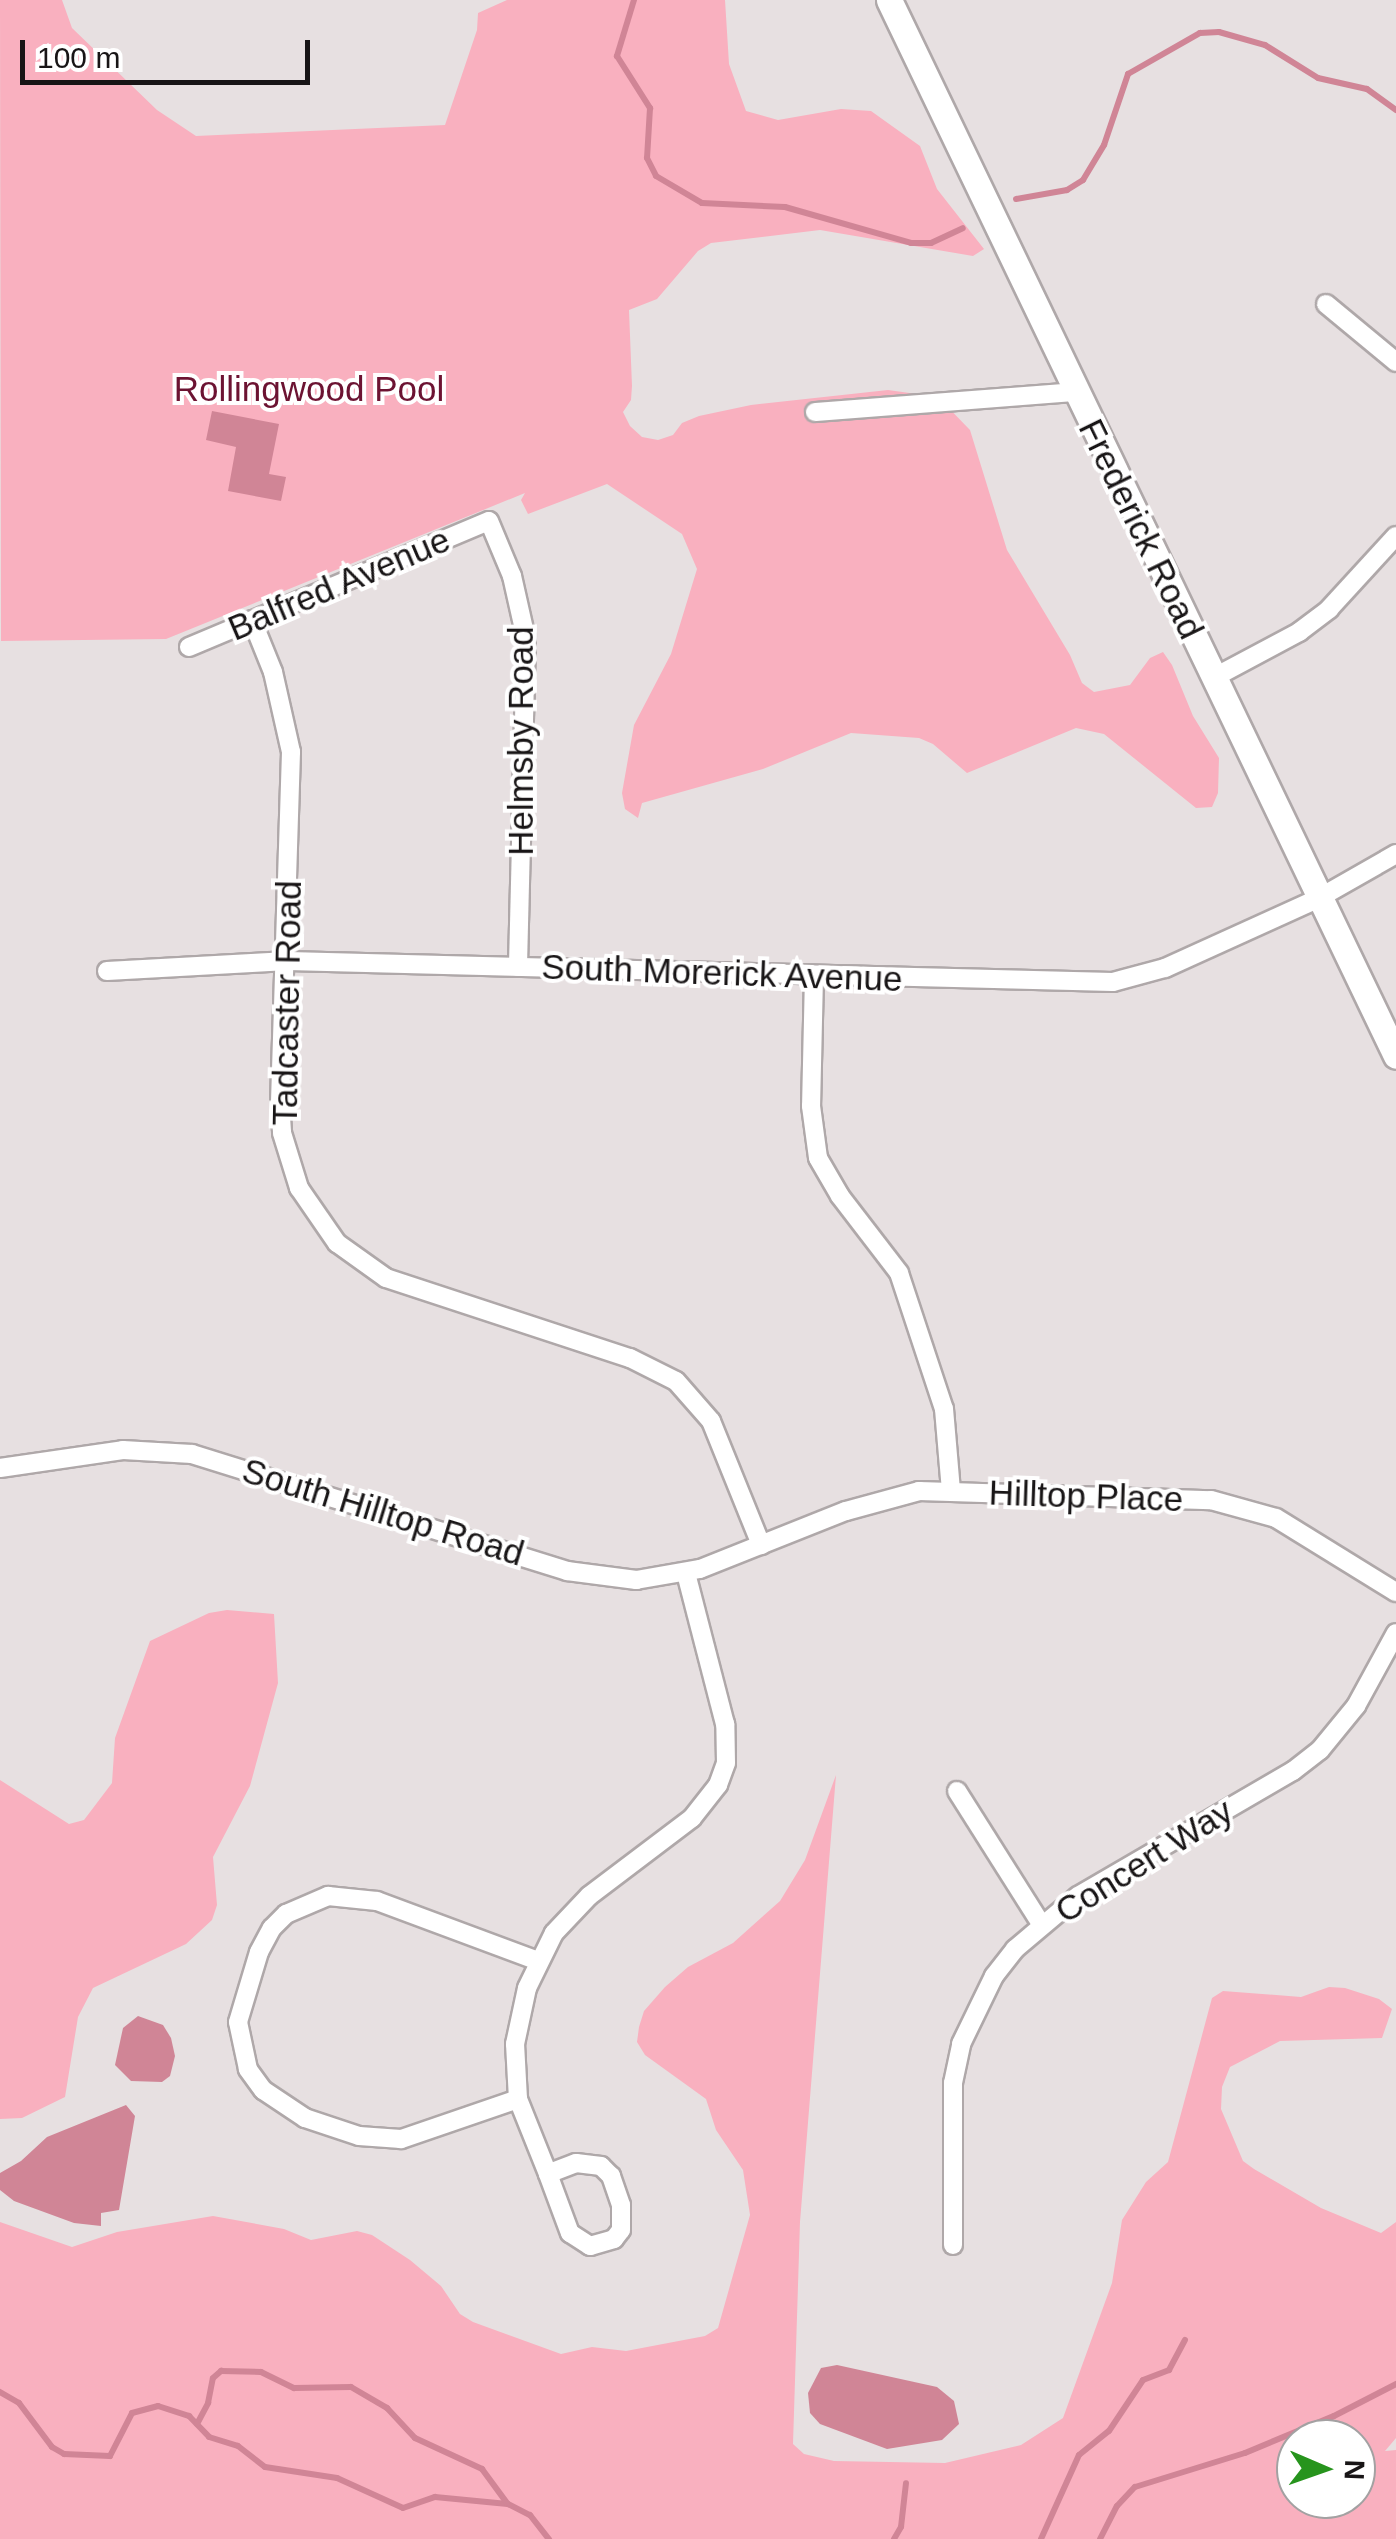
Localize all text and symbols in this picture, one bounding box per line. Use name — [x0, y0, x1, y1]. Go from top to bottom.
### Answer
scale bar — [25, 20, 315, 82]
text: 100 m — [37, 41, 120, 74]
park label: Rollingwood Pool — [174, 368, 444, 410]
street label: Frederick Road — [1070, 412, 1212, 646]
street label: Balfred Avenue — [221, 518, 457, 650]
street label: Helmsby Road — [500, 626, 542, 856]
street label: Tadcaster Road — [264, 880, 310, 1126]
street label: South Morerick Avenue — [540, 946, 904, 1000]
street label: South Hilltop Road — [237, 1449, 529, 1575]
street label: Hilltop Place — [988, 1472, 1184, 1520]
street label: Concert Way — [1048, 1790, 1240, 1932]
north arrow — [1276, 2419, 1376, 2519]
text: N — [1339, 2459, 1370, 2481]

